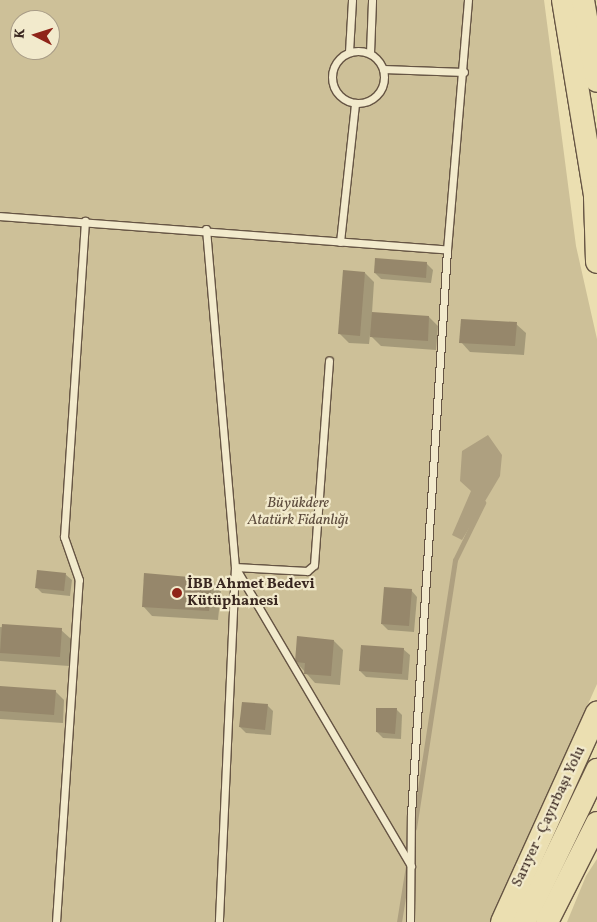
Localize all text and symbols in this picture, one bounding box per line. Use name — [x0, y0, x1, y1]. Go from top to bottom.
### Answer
north arrow — [10, 10, 60, 60]
text: K — [11, 28, 30, 40]
park label: Büyükdere Atatürk Fidanlığı — [248, 494, 348, 529]
place label: İBB Ahmet Bedevi Kütüphanesi — [187, 575, 315, 610]
marker: İBB Ahmet Bedevi Kütüphanesi — [171, 587, 183, 599]
street label: Sarıyer - Çayırbaşı Yolu — [508, 743, 590, 891]

